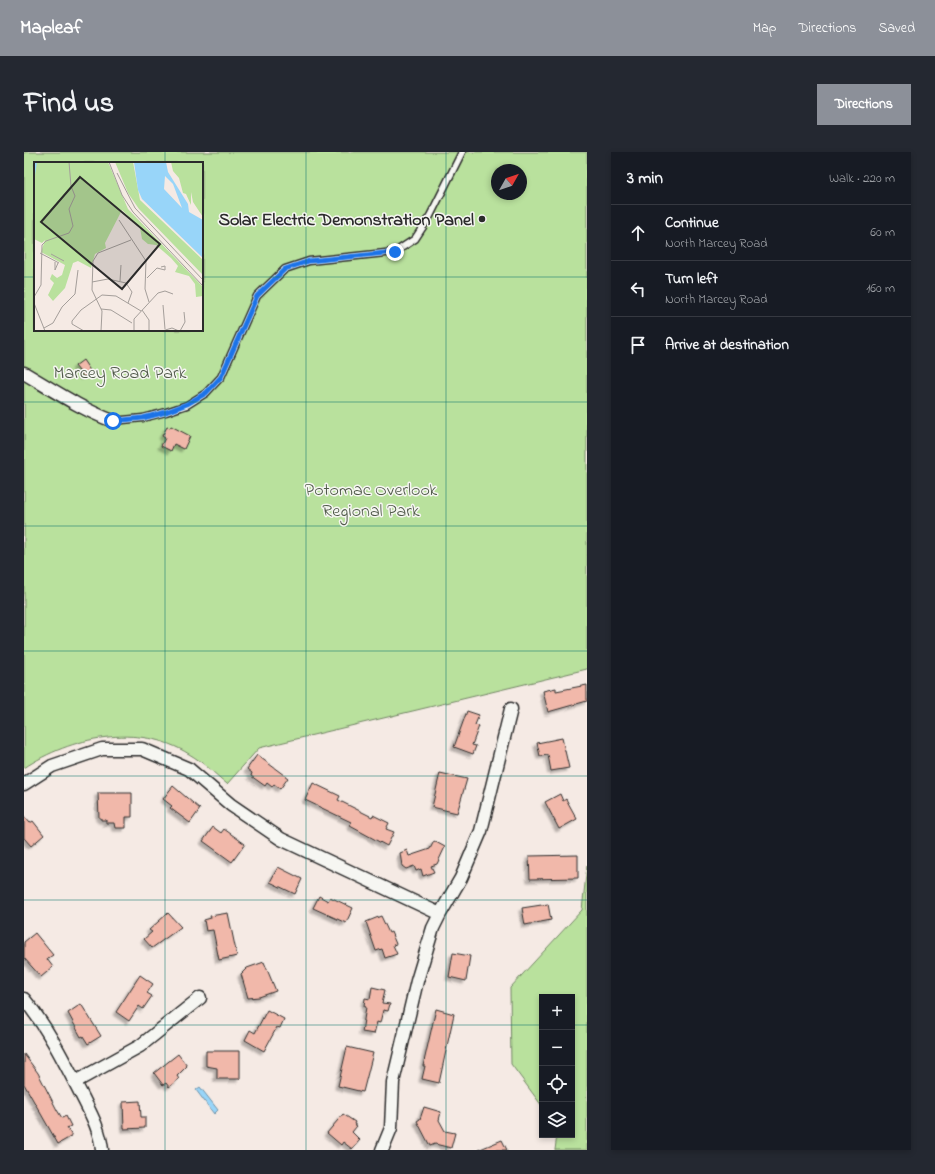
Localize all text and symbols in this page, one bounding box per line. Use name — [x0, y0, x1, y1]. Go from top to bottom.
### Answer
text: Mapleaf — [20, 15, 82, 42]
text: Map — [753, 18, 776, 39]
text: Directions — [798, 18, 856, 39]
text: Saved — [878, 18, 915, 39]
text: Find us — [24, 84, 114, 125]
button: Directions — [817, 84, 911, 125]
inset map — [34, 162, 203, 331]
north arrow — [491, 164, 527, 200]
text: 3 min — [627, 166, 663, 191]
text: Walk · 220 m — [829, 169, 895, 188]
place label: Solar Electric Demonstration Panel — [218, 208, 474, 234]
text: Continue — [665, 212, 719, 234]
marker: Solar Electric Demonstration Panel — [477, 214, 487, 224]
icon: ahead — [627, 222, 649, 244]
text: 60 m — [870, 223, 895, 242]
text: North Marcey Road — [665, 234, 768, 253]
route end — [386, 243, 404, 261]
text: Turn left — [665, 268, 718, 290]
icon: left — [627, 278, 649, 300]
text: 160 m — [866, 279, 895, 298]
text: North Marcey Road — [665, 290, 768, 309]
icon: arrive — [627, 334, 649, 356]
text: Arrive at destination — [665, 334, 789, 356]
park label: Marcey Road Park — [54, 361, 187, 387]
route start — [104, 412, 122, 430]
park label: Potomac Overlook Regional Park — [305, 478, 437, 526]
map controls — [539, 994, 575, 1138]
button: + — [539, 994, 575, 1030]
button: − — [539, 1030, 575, 1066]
button: locate — [539, 1066, 575, 1102]
button: layers — [539, 1102, 575, 1138]

